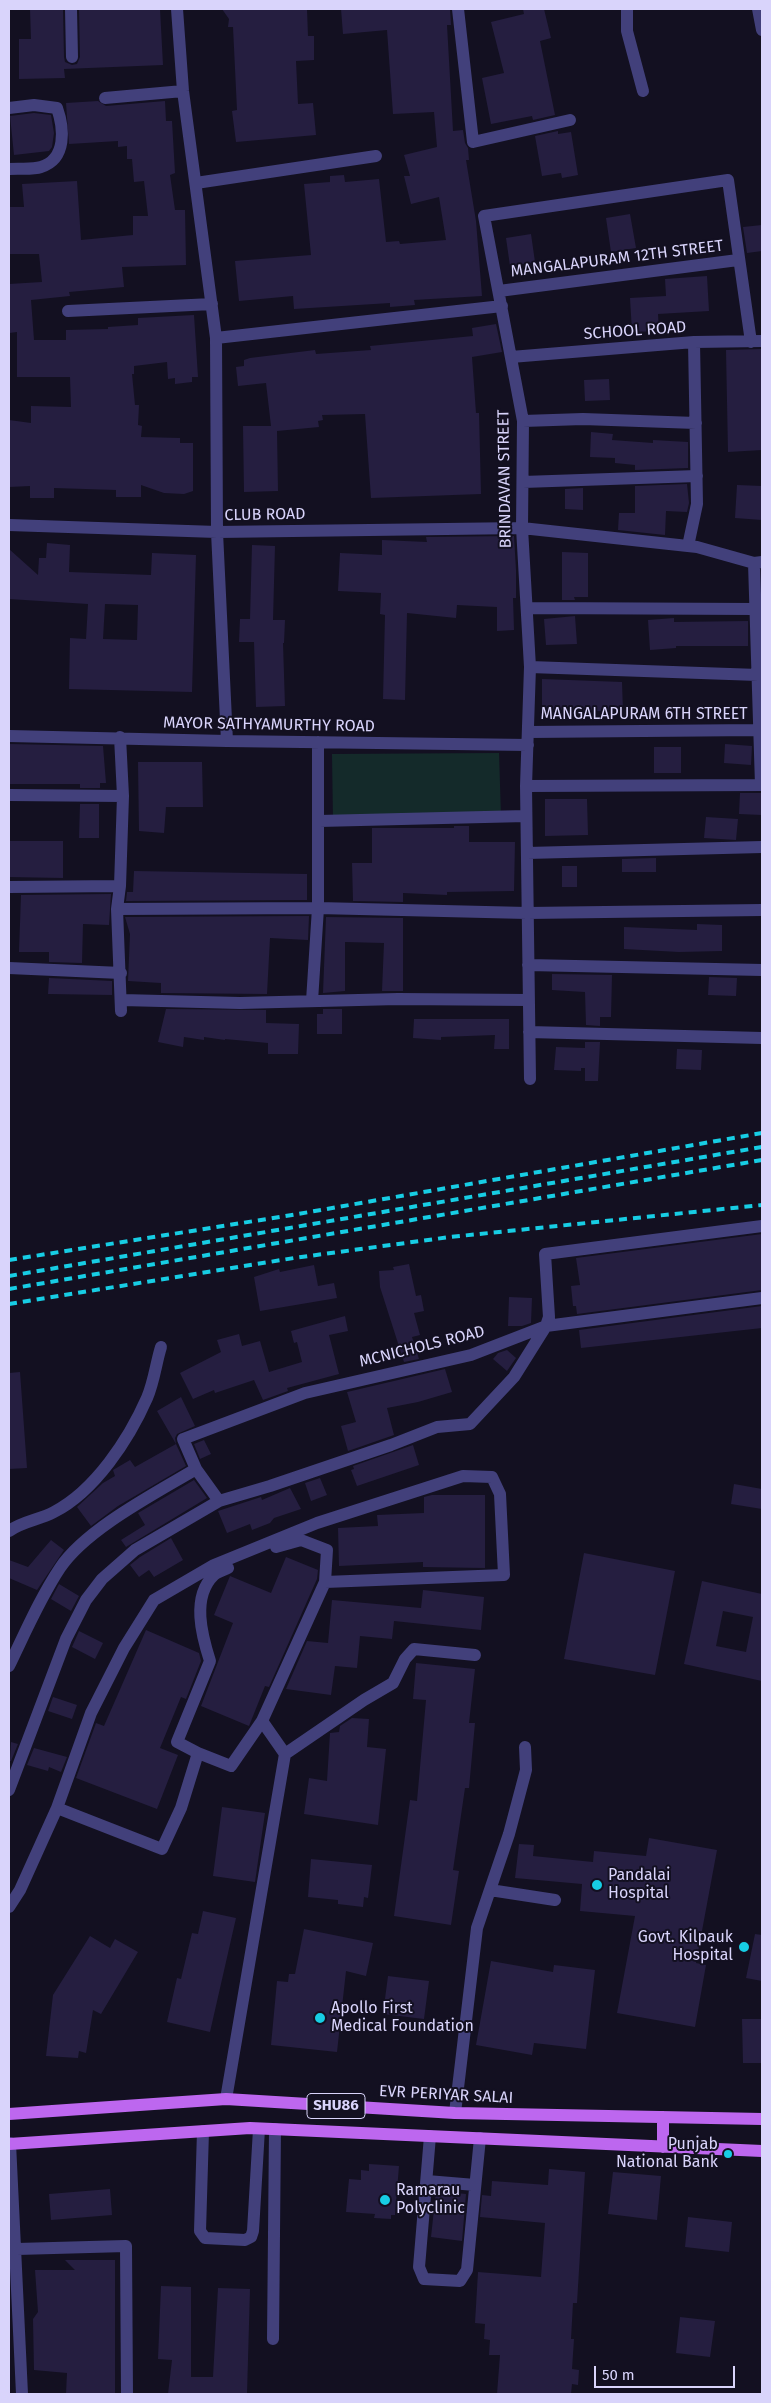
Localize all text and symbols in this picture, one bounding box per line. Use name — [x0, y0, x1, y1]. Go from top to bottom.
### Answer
street label: MANGALAPURAM 12TH STREET — [510, 236, 724, 282]
street label: SCHOOL ROAD — [583, 318, 687, 344]
street label: BRINDAVAN STREET — [494, 409, 516, 549]
street label: CLUB ROAD — [224, 505, 306, 525]
street label: MANGALAPURAM 6TH STREET — [540, 705, 748, 725]
street label: MAYOR SATHYAMURTHY ROAD — [163, 714, 375, 736]
street label: MCNICHOLS ROAD — [357, 1322, 487, 1372]
place label: Pandalai Hospital — [608, 1866, 670, 1904]
marker: Pandalai Hospital — [590, 1878, 604, 1892]
place label: Govt. Kilpauk Hospital — [638, 1928, 733, 1966]
marker: Govt. Kilpauk Hospital — [737, 1940, 751, 1954]
place label: Apollo First Medical Foundation — [331, 1999, 474, 2037]
marker: Apollo First Medical Foundation — [313, 2011, 327, 2025]
street label: EVR PERIYAR SALAI — [378, 2082, 514, 2108]
road number: SHU86 — [307, 2094, 365, 2118]
place label: Punjab National Bank — [616, 2135, 718, 2173]
marker: Punjab National Bank — [722, 2148, 734, 2160]
place label: Ramarau Polyclinic — [396, 2181, 465, 2219]
marker: Ramarau Polyclinic — [378, 2193, 392, 2207]
scale bar — [596, 2356, 737, 2388]
text: 50 m — [602, 2366, 635, 2384]

